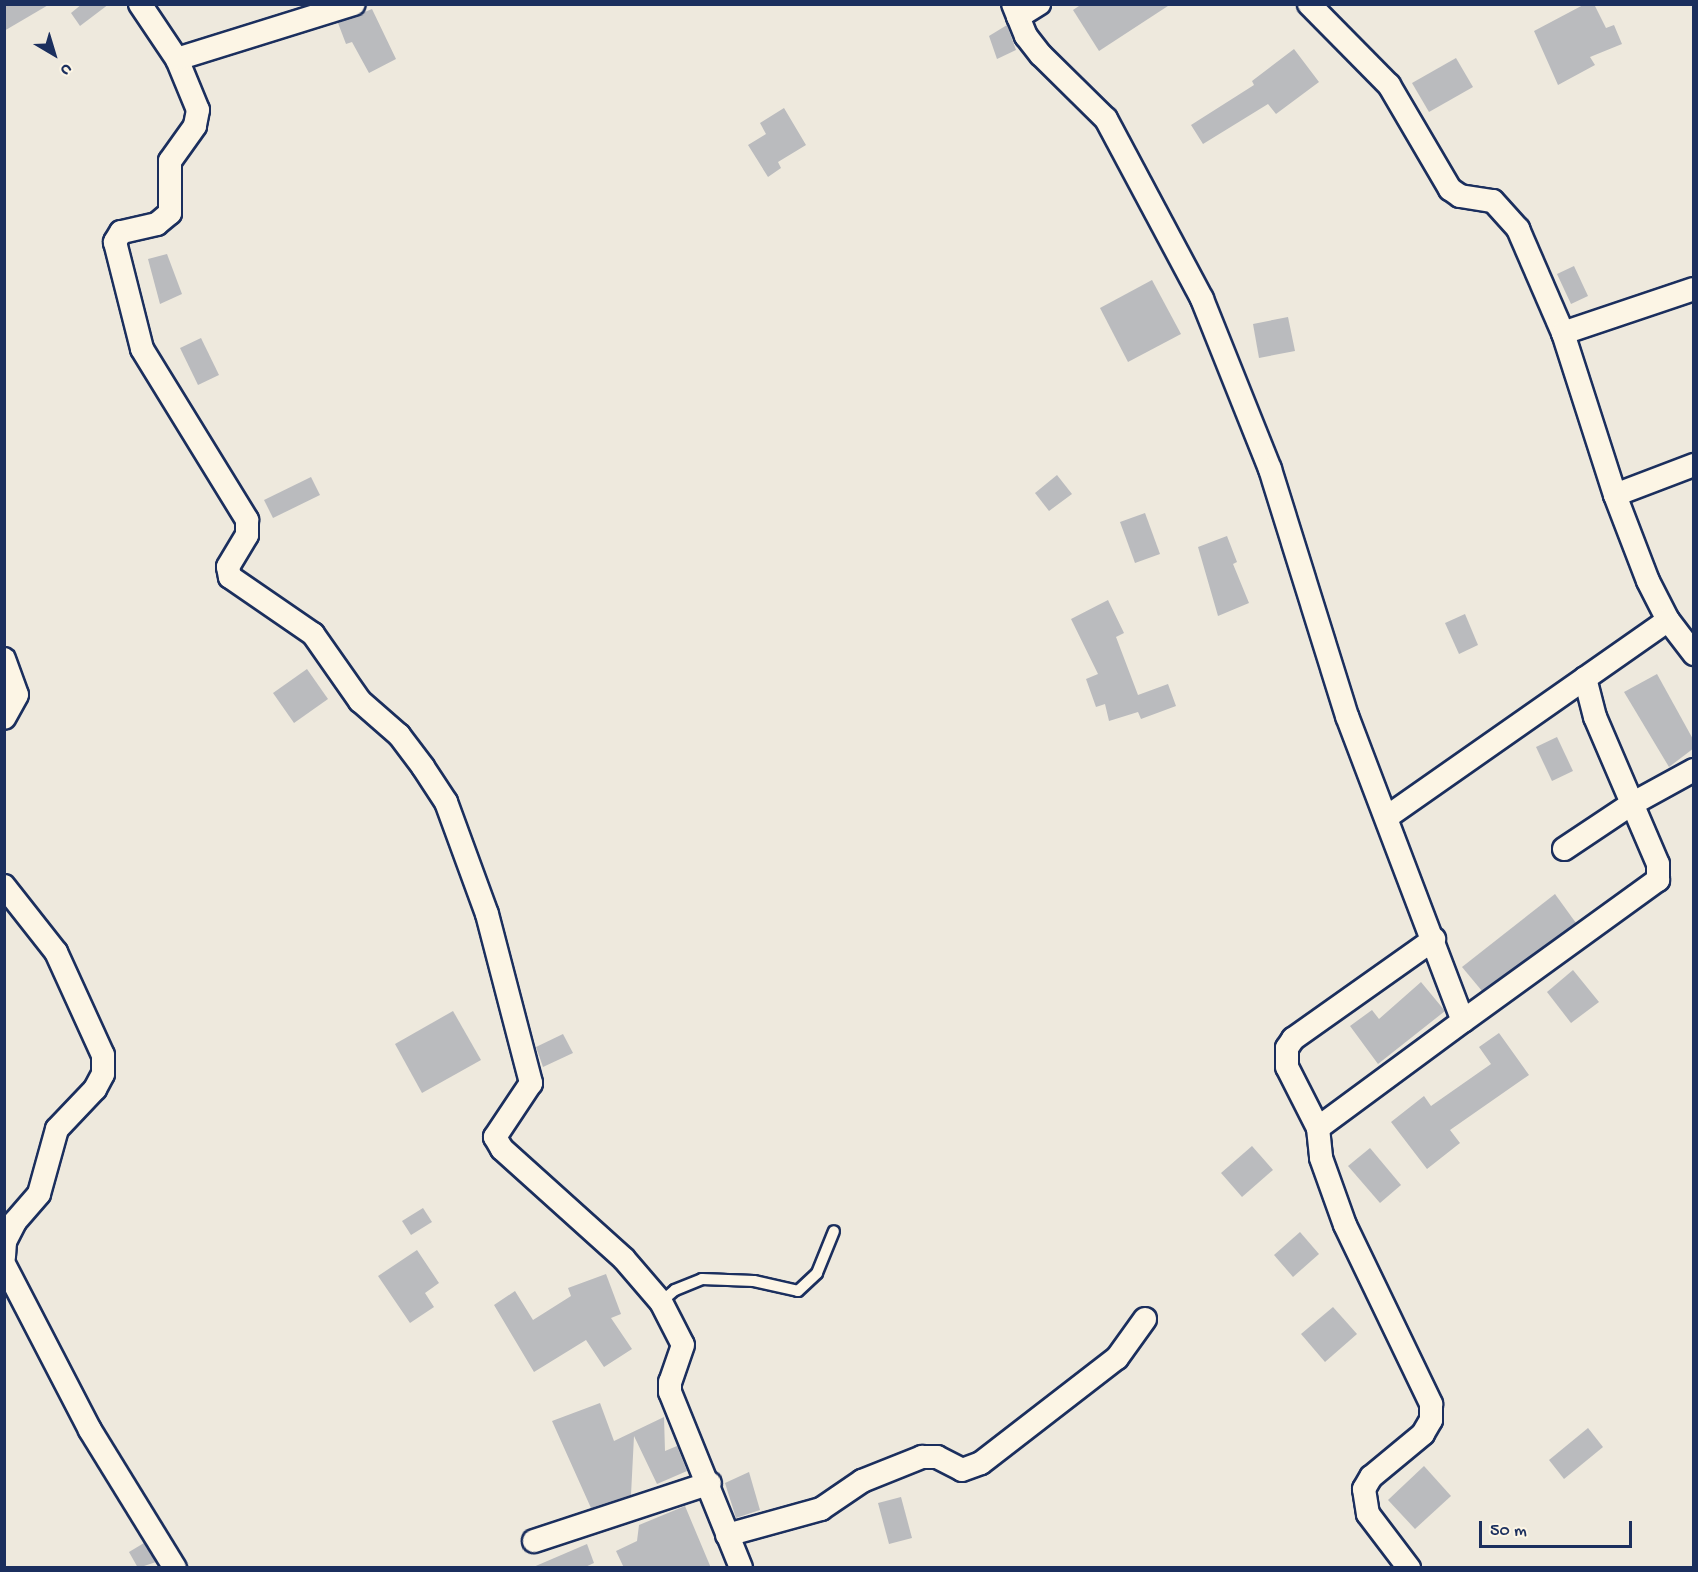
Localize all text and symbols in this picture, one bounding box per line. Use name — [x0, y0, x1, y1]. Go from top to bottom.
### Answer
north arrow — [24, 24, 84, 84]
text: U — [56, 58, 75, 79]
scale bar — [1482, 1509, 1635, 1547]
text: 50 m — [1490, 1521, 1527, 1542]

